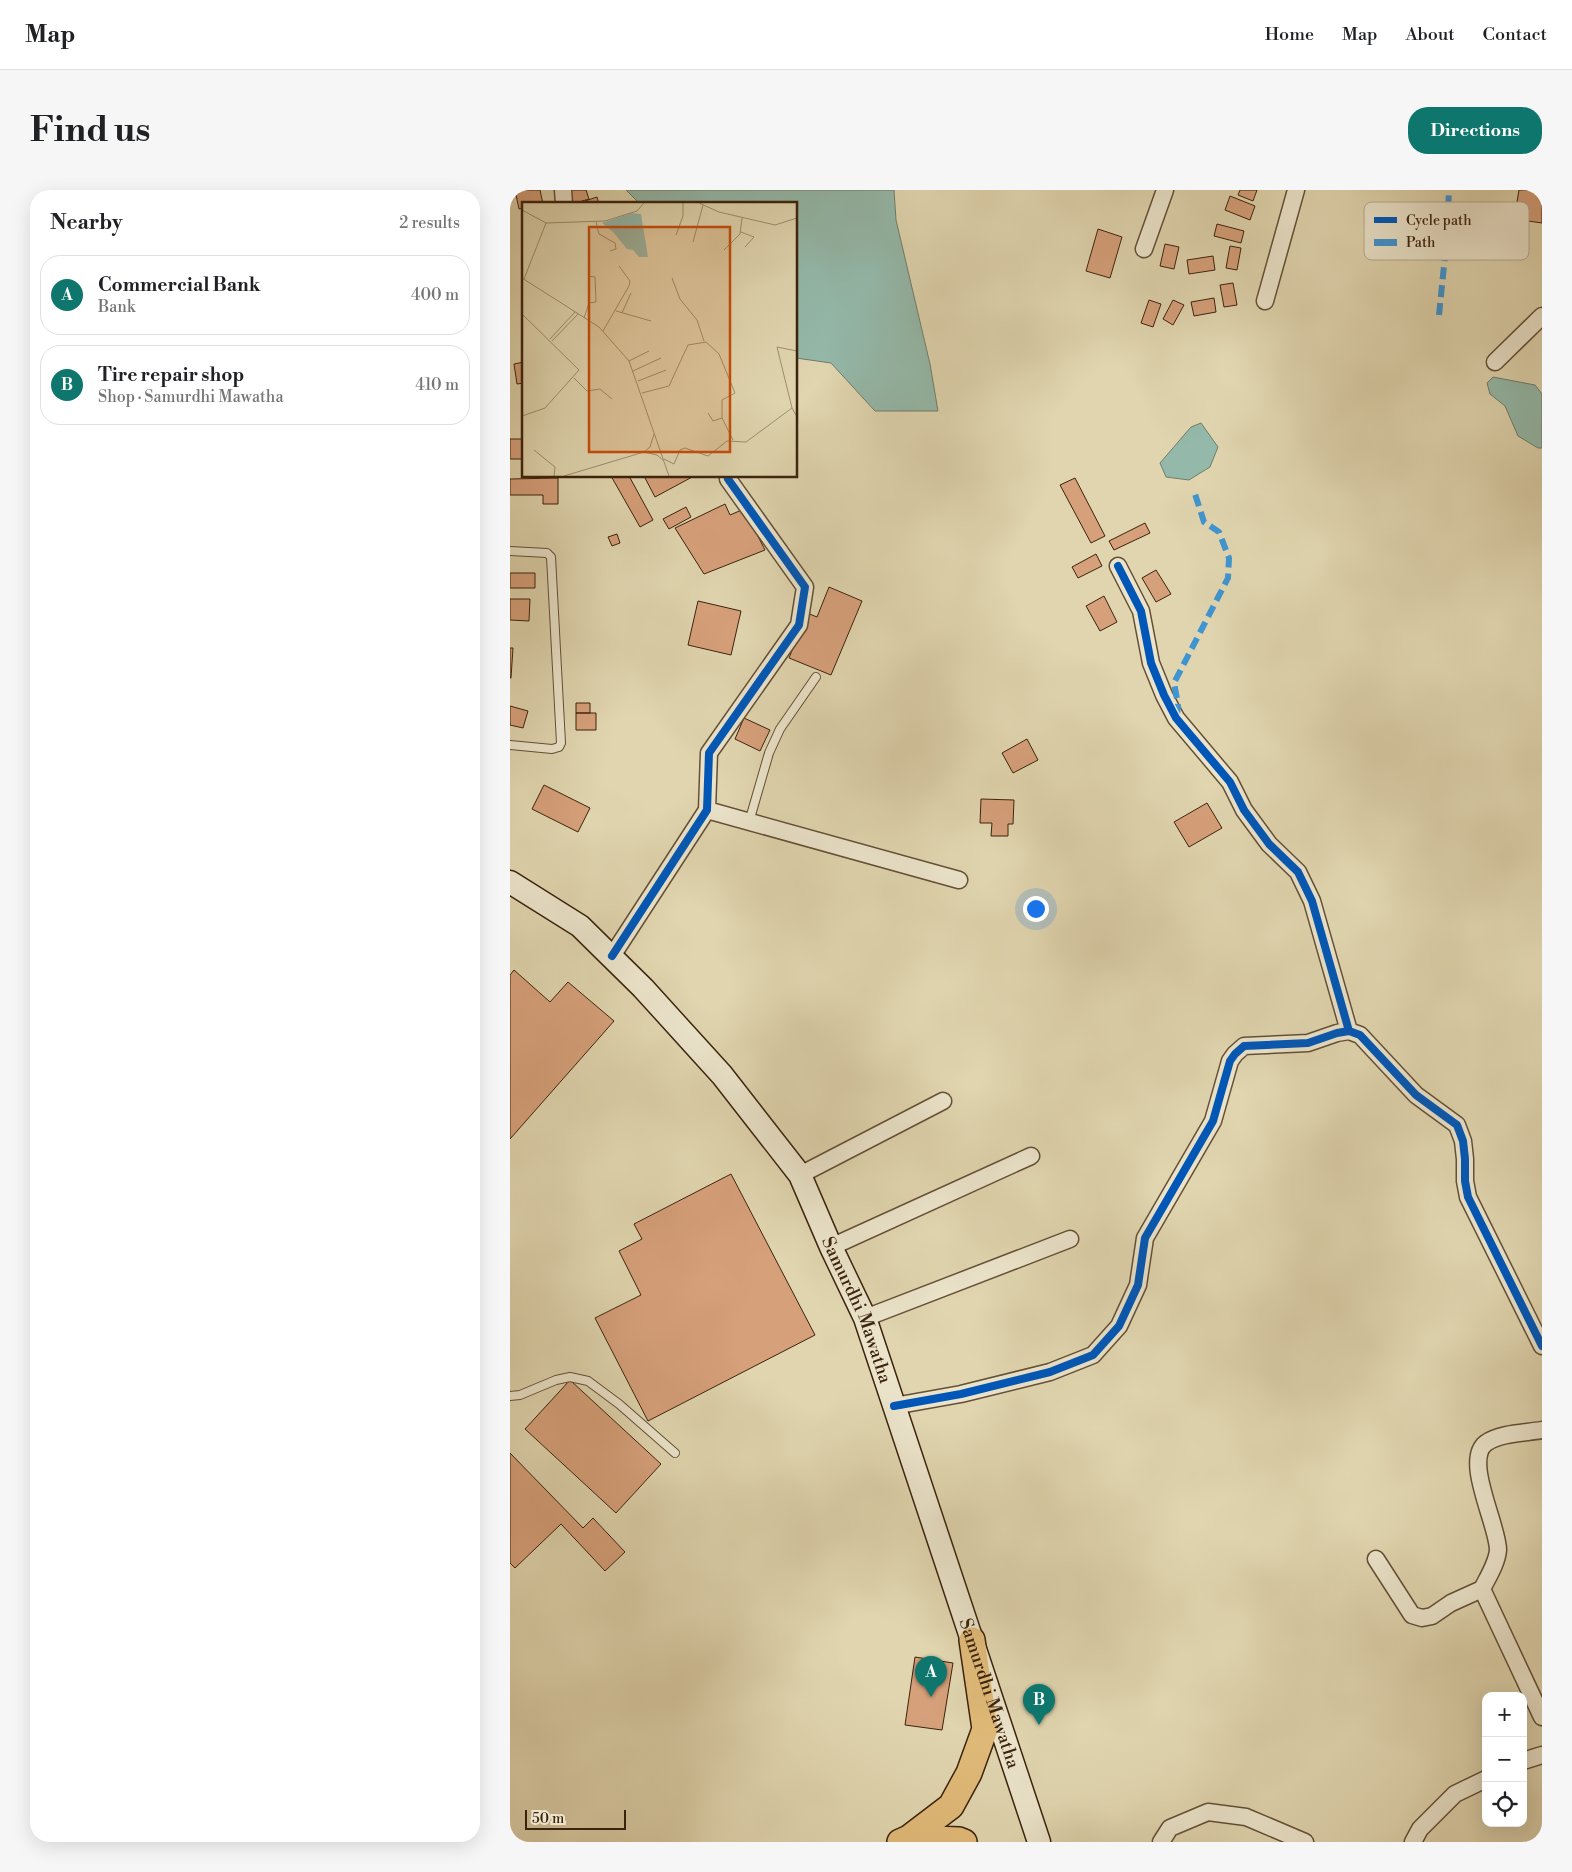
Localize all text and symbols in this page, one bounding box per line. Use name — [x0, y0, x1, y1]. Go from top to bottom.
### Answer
text: Map — [25, 20, 75, 50]
text: Home — [1265, 23, 1314, 46]
text: Map — [1342, 23, 1378, 46]
text: About — [1406, 23, 1455, 46]
text: Contact — [1483, 23, 1547, 46]
button: Directions — [1408, 107, 1542, 154]
text: Find us — [30, 109, 150, 152]
inset map — [522, 202, 798, 478]
legend — [1364, 202, 1529, 260]
text: Nearby — [50, 210, 123, 236]
text: Cycle path — [1406, 212, 1472, 230]
text: 2 results — [399, 213, 460, 233]
text: Path — [1406, 234, 1436, 252]
text: Commercial Bank — [98, 273, 260, 297]
text: A — [61, 285, 73, 305]
text: 400 m — [411, 285, 459, 305]
text: Bank — [98, 297, 135, 317]
text: Tire repair shop — [98, 363, 244, 387]
text: B — [61, 375, 73, 395]
text: 410 m — [415, 375, 459, 395]
text: Shop · Samurdhi Mawatha — [98, 387, 283, 407]
your location — [1023, 896, 1049, 922]
street label: Samurdhi Mawatha — [816, 1233, 898, 1387]
street label: Samurdhi Mawatha — [954, 1615, 1026, 1772]
pin: A — [915, 1656, 947, 1697]
pin: B — [1023, 1684, 1055, 1725]
map controls — [1482, 1692, 1527, 1827]
button: + — [1482, 1692, 1527, 1737]
button: − — [1482, 1737, 1527, 1782]
button: locate — [1482, 1782, 1527, 1827]
scale bar — [525, 1807, 626, 1830]
text: 50 m — [532, 1810, 564, 1828]

